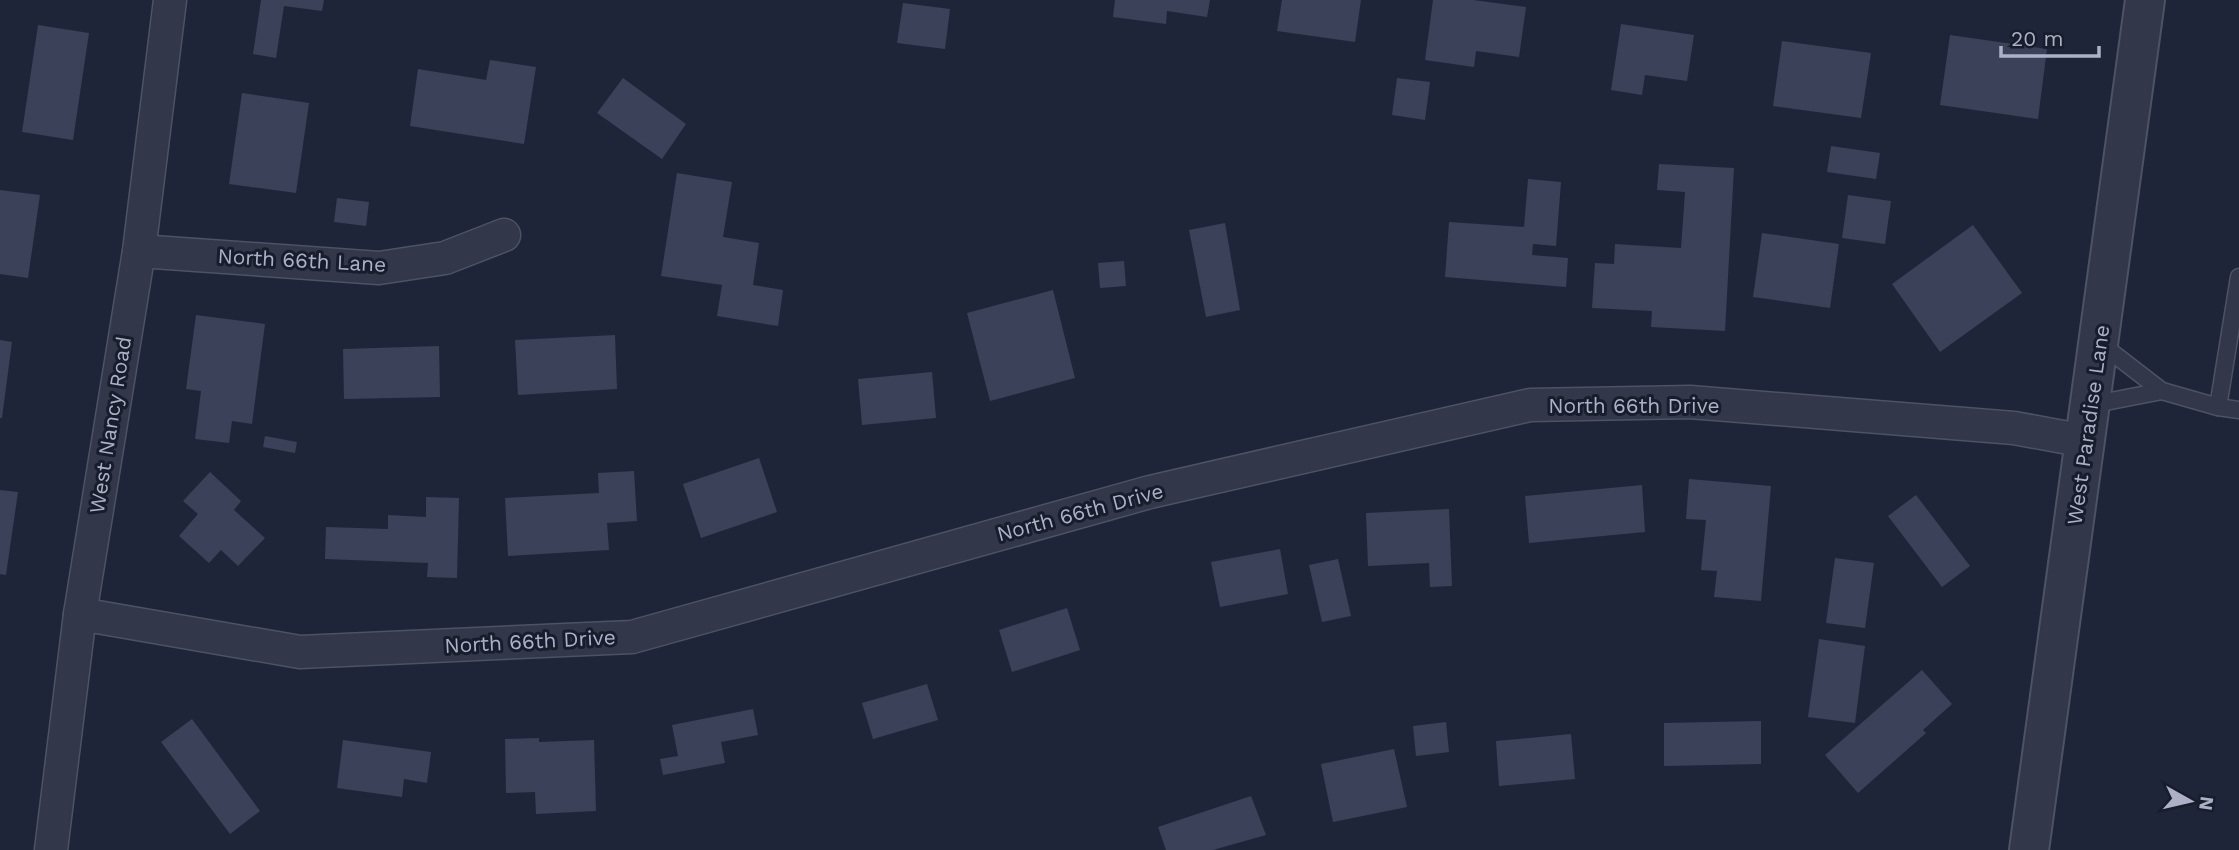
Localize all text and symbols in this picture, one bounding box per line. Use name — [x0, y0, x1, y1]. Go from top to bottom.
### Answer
scale bar — [2001, 14, 2099, 58]
text: 20 m — [2011, 26, 2063, 51]
street label: North 66th Lane — [217, 243, 387, 277]
street label: West Paradise Lane — [2062, 323, 2114, 527]
street label: West Nancy Road — [84, 335, 136, 515]
street label: North 66th Drive — [1548, 393, 1720, 418]
street label: North 66th Drive — [994, 478, 1166, 546]
street label: North 66th Drive — [444, 624, 616, 658]
north arrow — [2155, 766, 2225, 836]
text: N — [2194, 795, 2219, 812]

